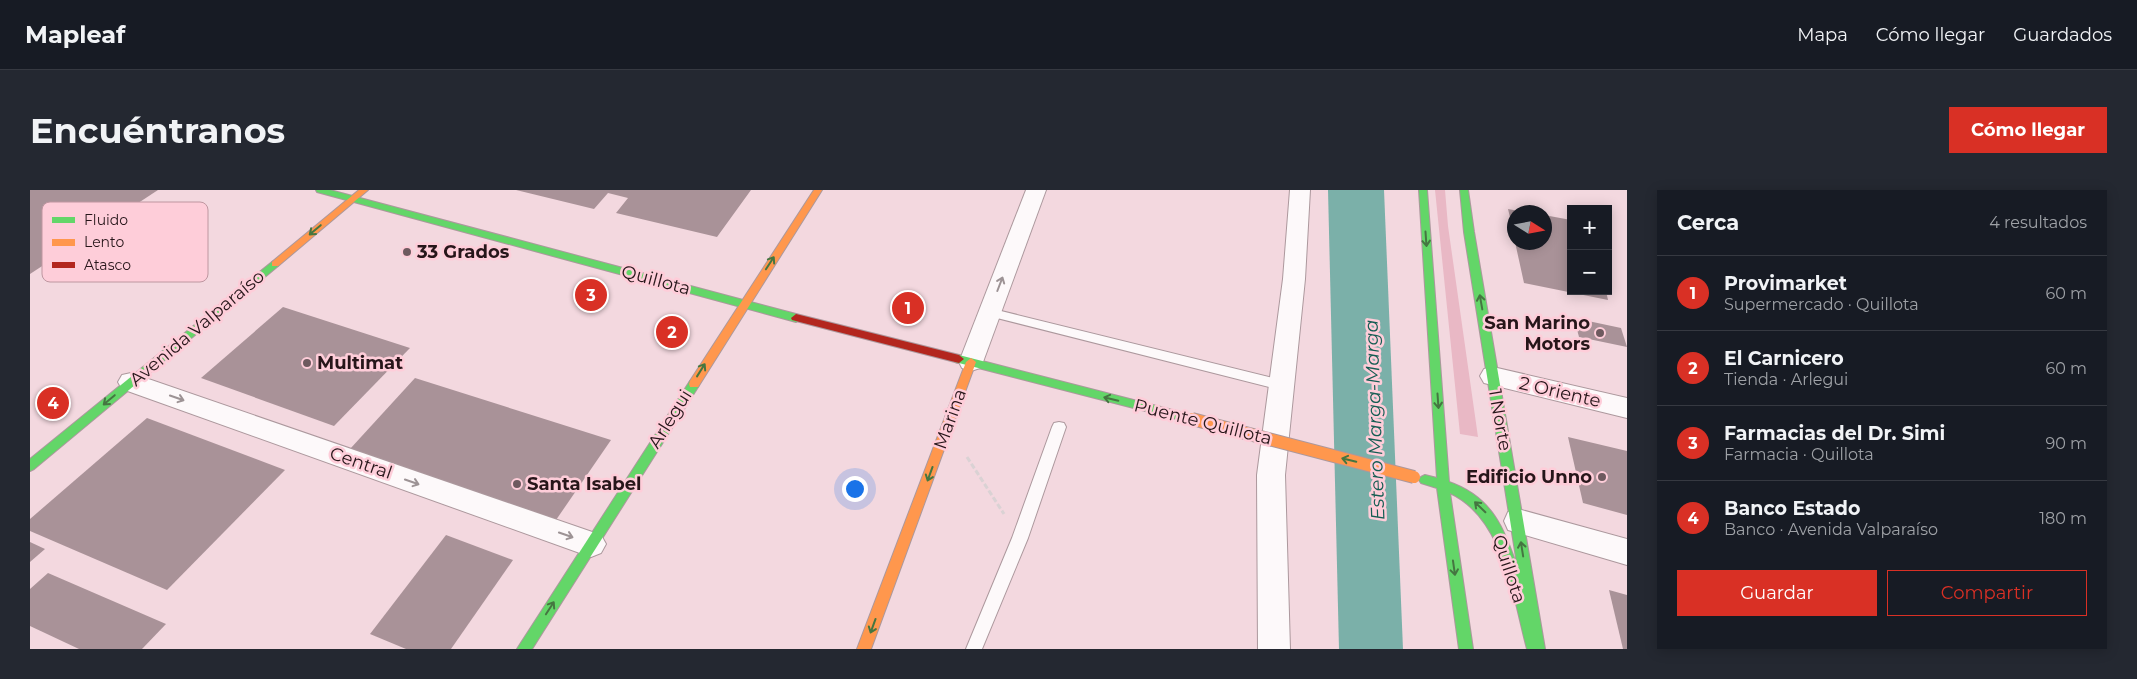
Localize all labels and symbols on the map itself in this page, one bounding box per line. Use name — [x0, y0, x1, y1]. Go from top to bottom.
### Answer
legend — [42, 202, 208, 282]
north arrow — [1507, 205, 1552, 250]
text: Fluido — [84, 211, 128, 229]
one-way arrow — [309, 224, 322, 235]
one-way arrow — [1422, 230, 1431, 246]
text: Lento — [84, 233, 124, 251]
place label: 33 Grados — [416, 241, 510, 263]
marker: 33 Grados — [401, 246, 413, 258]
text: Atasco — [84, 256, 131, 274]
one-way arrow — [765, 256, 775, 270]
street label: Quillota — [619, 260, 693, 300]
street label: Avenida Valparaíso — [125, 265, 269, 391]
pin: 3 — [575, 276, 607, 314]
one-way arrow — [996, 276, 1005, 291]
pin: 1 — [892, 289, 924, 327]
one-way arrow — [1475, 295, 1485, 311]
place label: San Marino Motors — [1484, 312, 1590, 355]
pin: 2 — [656, 313, 688, 351]
water label: Estero Marga-Marga — [1359, 319, 1389, 521]
marker: San Marino Motors — [1594, 327, 1606, 339]
place label: Multimat — [317, 352, 403, 374]
marker: Multimat — [301, 357, 313, 369]
one-way arrow — [697, 364, 707, 378]
street label: 2 Oriente — [1517, 372, 1603, 412]
pin: 4 — [37, 384, 69, 422]
street label: Arlegui — [643, 386, 697, 452]
street label: Marina — [929, 386, 971, 452]
street label: 1 Norte — [1484, 387, 1516, 453]
one-way arrow — [1434, 392, 1443, 408]
one-way arrow — [1104, 393, 1120, 403]
one-way arrow — [103, 394, 116, 405]
one-way arrow — [168, 394, 184, 404]
street label: Puente Quillota — [1132, 394, 1274, 450]
street label: Central — [327, 442, 395, 484]
one-way arrow — [1342, 455, 1358, 464]
one-way arrow — [925, 466, 934, 481]
place label: Edificio Unno — [1466, 466, 1592, 488]
marker: Edificio Unno — [1596, 471, 1608, 483]
place label: Santa Isabel — [527, 473, 642, 495]
your location — [842, 476, 868, 502]
one-way arrow — [404, 477, 420, 487]
marker: Santa Isabel — [511, 478, 523, 490]
one-way arrow — [1473, 501, 1486, 513]
one-way arrow — [557, 531, 573, 541]
street label: Quillota — [1488, 532, 1530, 606]
one-way arrow — [1517, 541, 1527, 557]
one-way arrow — [1450, 559, 1460, 575]
one-way arrow — [545, 601, 556, 615]
one-way arrow — [868, 618, 877, 633]

